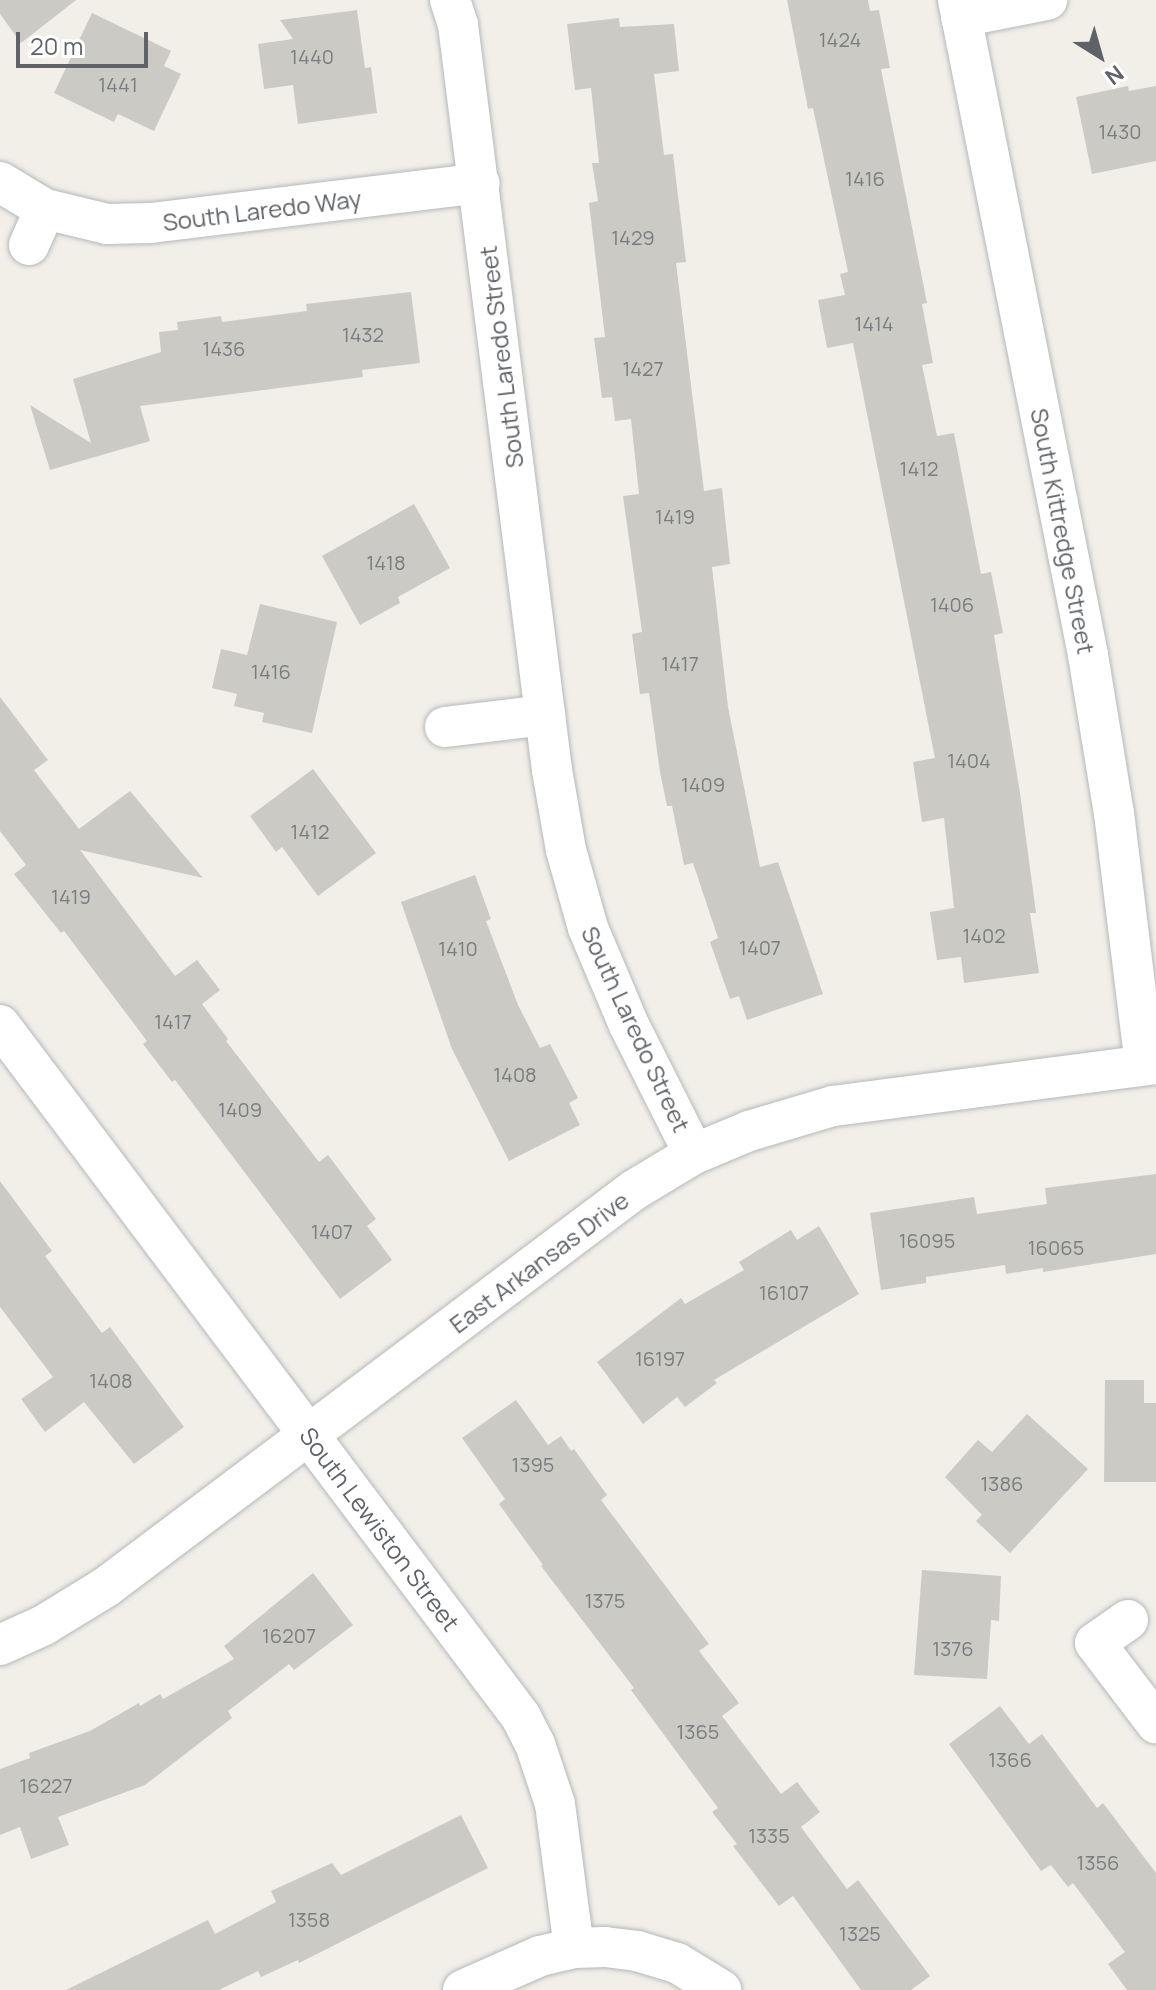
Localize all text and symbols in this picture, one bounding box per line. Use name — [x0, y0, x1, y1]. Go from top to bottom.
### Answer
scale bar — [20, 16, 152, 66]
north arrow — [1060, 16, 1140, 96]
house number: 1424 — [819, 27, 861, 51]
text: 20 m — [30, 29, 83, 62]
house number: 1440 — [290, 44, 334, 68]
text: N — [1099, 58, 1130, 92]
house number: 1441 — [98, 72, 138, 96]
house number: 1430 — [1099, 119, 1141, 143]
house number: 1416 — [845, 166, 885, 190]
street label: South Laredo Way — [161, 184, 363, 236]
house number: 1429 — [611, 225, 655, 249]
street label: South Laredo Street — [473, 244, 529, 470]
house number: 1414 — [854, 311, 894, 335]
house number: 1432 — [342, 322, 384, 346]
house number: 1436 — [202, 336, 246, 360]
house number: 1427 — [622, 356, 664, 380]
street label: South Kittredge Street — [1025, 406, 1101, 656]
house number: 1412 — [900, 456, 938, 480]
house number: 1419 — [655, 504, 695, 528]
house number: 1418 — [367, 550, 405, 574]
house number: 1406 — [930, 592, 974, 616]
house number: 1417 — [661, 651, 699, 675]
house number: 1416 — [251, 659, 291, 683]
house number: 1404 — [947, 748, 991, 772]
house number: 1409 — [681, 772, 725, 796]
house number: 1412 — [291, 819, 329, 843]
house number: 1419 — [51, 884, 91, 908]
street label: South Laredo Street — [576, 922, 696, 1136]
house number: 1402 — [962, 923, 1006, 947]
house number: 1407 — [739, 935, 781, 959]
house number: 1410 — [438, 936, 478, 960]
house number: 1417 — [154, 1009, 192, 1033]
house number: 1408 — [493, 1062, 537, 1086]
house number: 1409 — [218, 1097, 262, 1121]
street label: East Arkansas Drive — [444, 1185, 634, 1339]
house number: 1407 — [311, 1219, 353, 1243]
house number: 16095 — [899, 1228, 955, 1252]
house number: 16065 — [1028, 1235, 1084, 1259]
house number: 16107 — [759, 1280, 809, 1304]
house number: 16197 — [635, 1346, 685, 1370]
house number: 1408 — [89, 1368, 133, 1392]
street label: South Lewiston Street — [294, 1422, 466, 1636]
house number: 1395 — [512, 1452, 554, 1476]
house number: 1386 — [981, 1471, 1023, 1495]
house number: 1375 — [585, 1588, 625, 1612]
house number: 16207 — [262, 1623, 316, 1647]
house number: 1376 — [932, 1636, 974, 1660]
house number: 1365 — [677, 1719, 719, 1743]
house number: 1366 — [988, 1747, 1032, 1771]
house number: 16227 — [19, 1773, 73, 1797]
house number: 1335 — [748, 1823, 790, 1847]
house number: 1356 — [1077, 1850, 1119, 1874]
house number: 1358 — [288, 1907, 330, 1931]
house number: 1325 — [839, 1921, 881, 1945]

